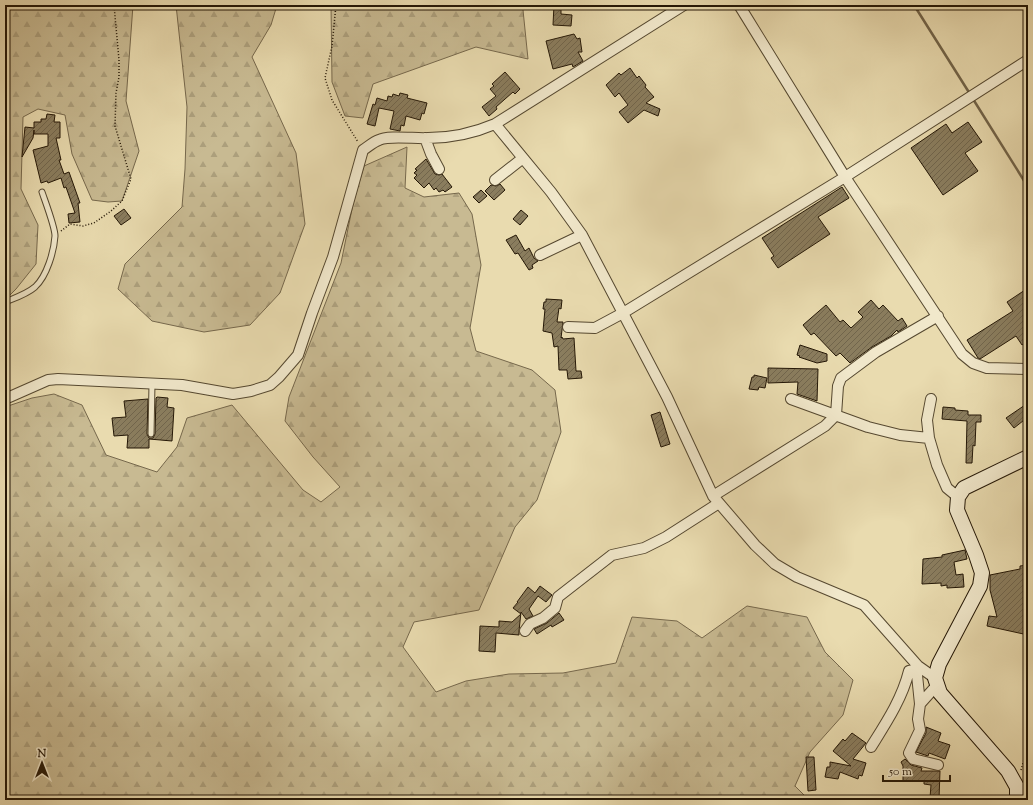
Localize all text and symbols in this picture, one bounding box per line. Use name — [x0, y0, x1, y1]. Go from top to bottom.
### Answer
north arrow — [22, 743, 62, 783]
text: N — [37, 746, 47, 762]
scale bar — [883, 757, 950, 783]
text: 50 m — [888, 763, 912, 781]

